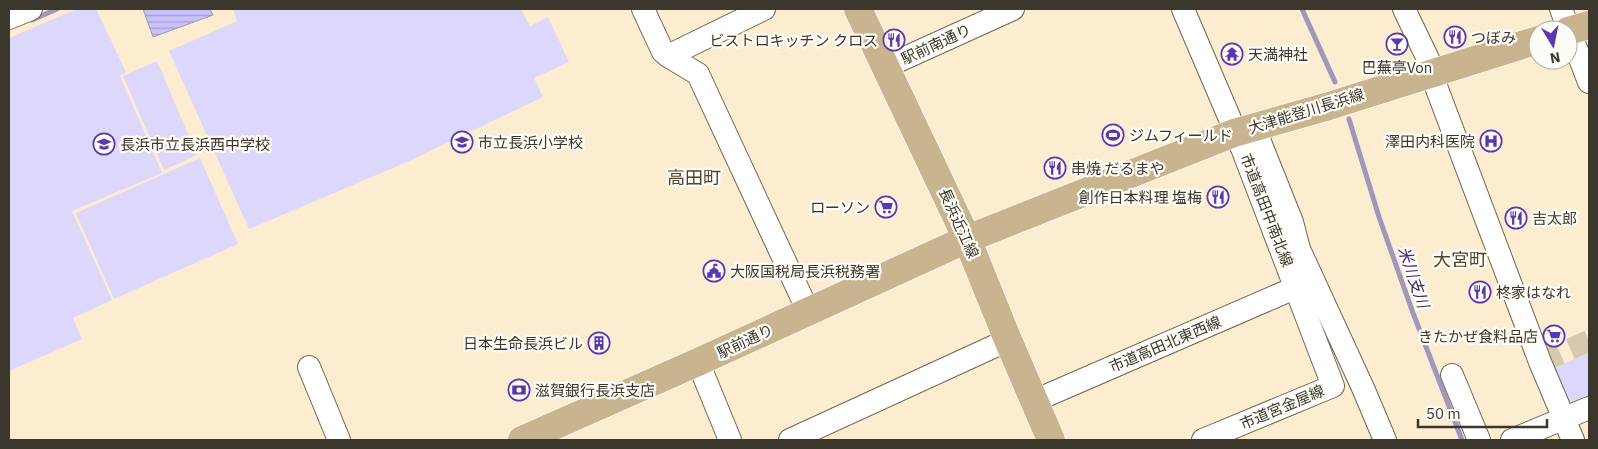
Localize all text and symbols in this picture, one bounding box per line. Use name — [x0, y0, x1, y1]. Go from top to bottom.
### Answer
street label: 駅前南通り — [898, 20, 974, 68]
north arrow — [1528, 20, 1578, 70]
restaurant icon: つぼみ — [1443, 25, 1467, 49]
restaurant icon: ビストロキッチン クロス — [882, 28, 906, 52]
place label: つぼみ — [1471, 28, 1516, 47]
place label: ビストロキッチン クロス — [709, 31, 878, 50]
bar icon: 巴蕪亭Von — [1385, 32, 1409, 56]
temple icon: 天満神社 — [1220, 42, 1244, 66]
place label: 天満神社 — [1248, 45, 1308, 64]
text: N — [1549, 48, 1562, 68]
place label: 巴蕪亭Von — [1362, 58, 1432, 77]
street label: 大津能登川長浜線 — [1246, 84, 1366, 138]
sports icon: ジムフィールド — [1101, 123, 1125, 147]
place label: ジムフィールド — [1129, 126, 1233, 145]
hospital icon: 澤田内科医院 — [1479, 129, 1503, 153]
school or university icon: 市立長浜小学校 — [450, 130, 474, 154]
school or university icon: 長浜市立長浜西中学校 — [92, 132, 116, 156]
place label: 澤田内科医院 — [1385, 132, 1475, 151]
place label: 市立長浜小学校 — [478, 133, 583, 152]
place label: 長浜市立長浜西中学校 — [120, 135, 270, 154]
street label: 市道高田中南北線 — [1237, 151, 1297, 269]
restaurant icon: 串焼 だるまや — [1043, 156, 1067, 180]
place label: 串焼 だるまや — [1071, 159, 1165, 178]
district label: 高田町 — [667, 166, 721, 189]
street label: 長浜近江線 — [935, 185, 983, 261]
restaurant icon: 創作日本料理 塩梅 — [1206, 185, 1230, 209]
place label: 創作日本料理 塩梅 — [1078, 188, 1202, 207]
supermarket icon: ローソン — [874, 195, 898, 219]
place label: ローソン — [810, 198, 870, 217]
restaurant icon: 吉太郎 — [1504, 206, 1528, 230]
place label: 吉太郎 — [1532, 209, 1577, 228]
water label: 米川支川 — [1394, 243, 1435, 312]
district label: 大宮町 — [1433, 248, 1487, 271]
public building icon: 大阪国税局長浜税務署 — [702, 259, 726, 283]
place label: 大阪国税局長浜税務署 — [730, 262, 880, 281]
restaurant icon: 柊家はなれ — [1468, 280, 1492, 304]
place label: 柊家はなれ — [1496, 283, 1571, 302]
street label: 市道高田北東西線 — [1106, 312, 1224, 376]
street label: 駅前通り — [714, 320, 776, 362]
supermarket icon: きたかぜ食料品店 — [1542, 324, 1566, 348]
place label: きたかぜ食料品店 — [1418, 327, 1538, 346]
building icon: 日本生命長浜ビル — [587, 331, 611, 355]
place label: 日本生命長浜ビル — [463, 334, 583, 353]
bank icon: 滋賀銀行長浜支店 — [507, 378, 531, 402]
place label: 滋賀銀行長浜支店 — [535, 381, 655, 400]
street label: 市道宮金屋線 — [1237, 381, 1327, 433]
scale bar — [1418, 396, 1547, 428]
text: 50 m — [1426, 404, 1461, 423]

